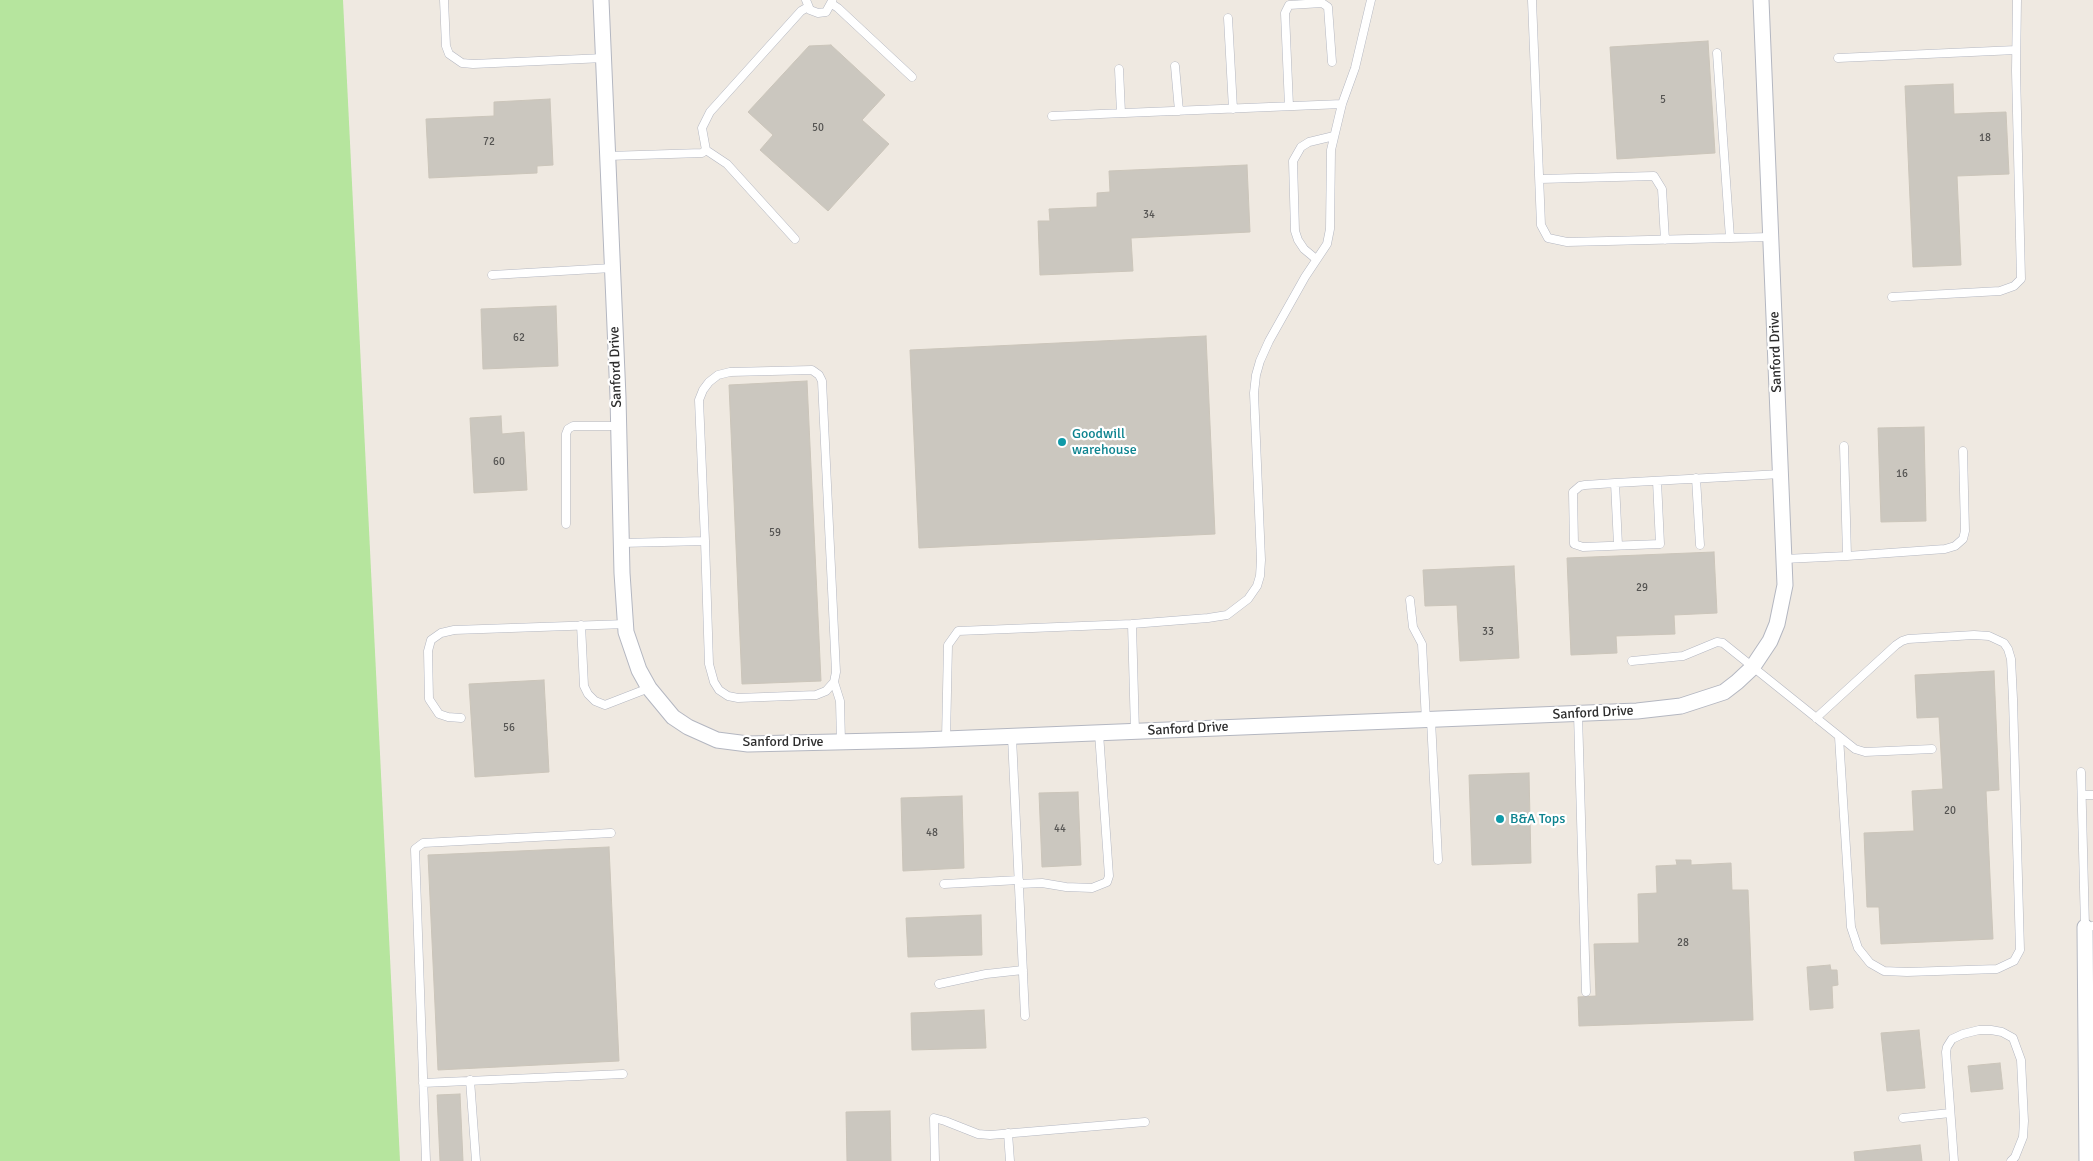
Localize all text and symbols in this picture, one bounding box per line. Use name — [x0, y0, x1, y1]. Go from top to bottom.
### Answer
house number: 5 — [1660, 93, 1666, 107]
house number: 50 — [812, 121, 824, 135]
house number: 18 — [1979, 131, 1991, 145]
house number: 72 — [483, 135, 495, 149]
house number: 34 — [1143, 208, 1155, 222]
street label: Sanford Drive — [1766, 311, 1786, 393]
street label: Sanford Drive — [606, 326, 626, 408]
house number: 62 — [513, 331, 525, 345]
place label: Goodwill warehouse — [1072, 426, 1137, 458]
marker: Goodwill warehouse — [1056, 436, 1068, 448]
house number: 60 — [493, 455, 505, 469]
house number: 16 — [1896, 467, 1908, 481]
house number: 59 — [769, 526, 781, 540]
house number: 29 — [1636, 581, 1648, 595]
house number: 33 — [1482, 625, 1494, 639]
street label: Sanford Drive — [1552, 702, 1634, 724]
street label: Sanford Drive — [1147, 718, 1229, 740]
house number: 56 — [503, 721, 515, 735]
street label: Sanford Drive — [742, 734, 824, 750]
house number: 20 — [1944, 804, 1956, 818]
place label: B&A Tops — [1510, 811, 1565, 827]
marker: B&A Tops — [1494, 813, 1506, 825]
house number: 44 — [1054, 822, 1066, 836]
house number: 48 — [926, 826, 938, 840]
house number: 28 — [1677, 936, 1689, 950]

